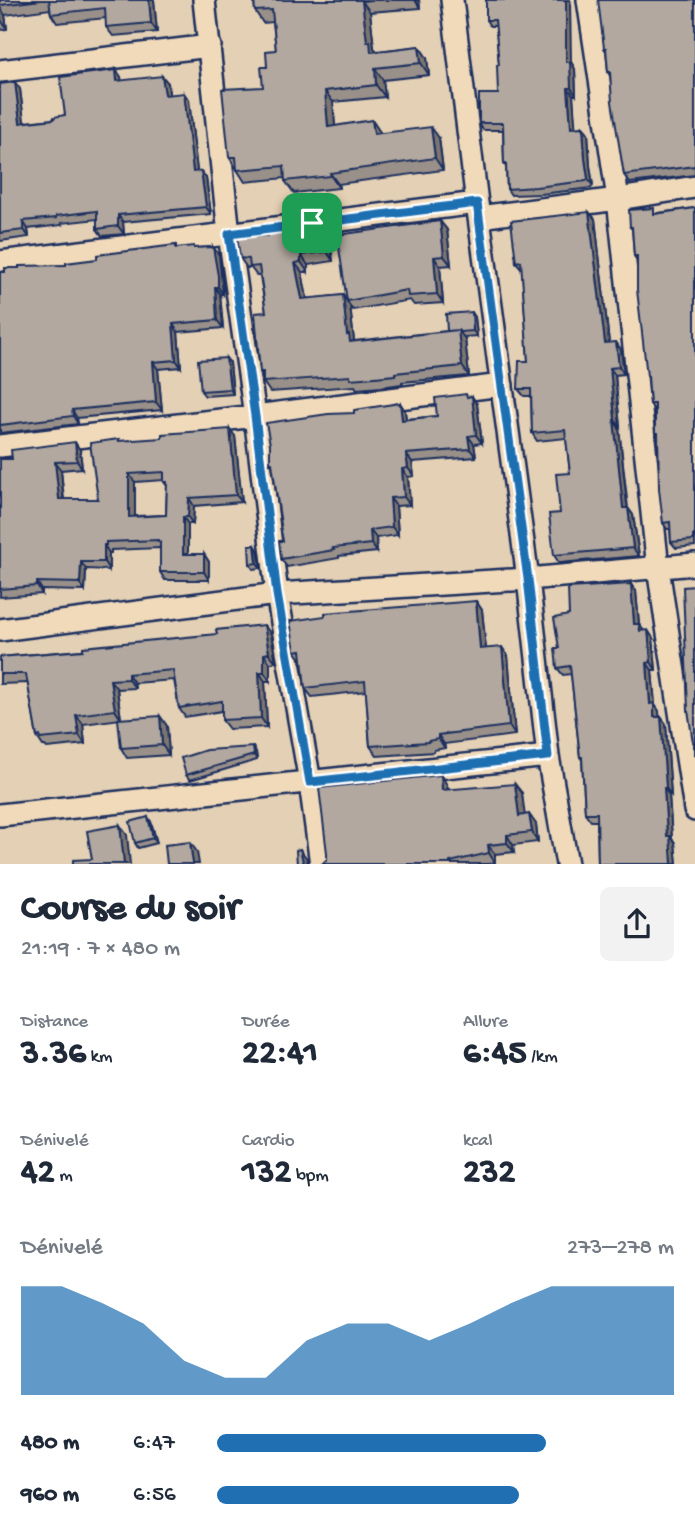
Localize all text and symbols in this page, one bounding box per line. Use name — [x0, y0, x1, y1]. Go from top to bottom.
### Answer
pin — [282, 193, 342, 253]
icon: arrive — [293, 204, 331, 242]
button: share — [600, 887, 674, 961]
text: Course du soir — [21, 888, 240, 932]
text: 21:19 · 7 × 480 m — [21, 936, 180, 963]
text: Distance — [21, 1011, 88, 1034]
text: Durée — [242, 1011, 290, 1034]
text: Allure — [463, 1011, 508, 1034]
text: 3.36 — [21, 1034, 86, 1075]
text: 22:41 — [242, 1034, 318, 1075]
text: 6:45 — [463, 1034, 527, 1075]
text: km — [86, 1046, 113, 1069]
text: /km — [527, 1046, 558, 1069]
text: Dénivelé — [21, 1130, 89, 1153]
text: Cardio — [242, 1130, 295, 1153]
text: kcal — [463, 1130, 493, 1153]
text: 42 — [21, 1153, 55, 1194]
text: 132 — [242, 1153, 291, 1194]
text: 232 — [463, 1153, 515, 1194]
text: m — [55, 1165, 73, 1188]
text: bpm — [291, 1165, 329, 1188]
text: Dénivelé — [21, 1235, 103, 1262]
text: 273–278 m — [567, 1235, 674, 1262]
text: 480 m — [21, 1430, 79, 1457]
text: 6:47 — [133, 1430, 175, 1457]
text: 960 m — [21, 1482, 79, 1509]
text: 6:56 — [133, 1482, 176, 1509]

